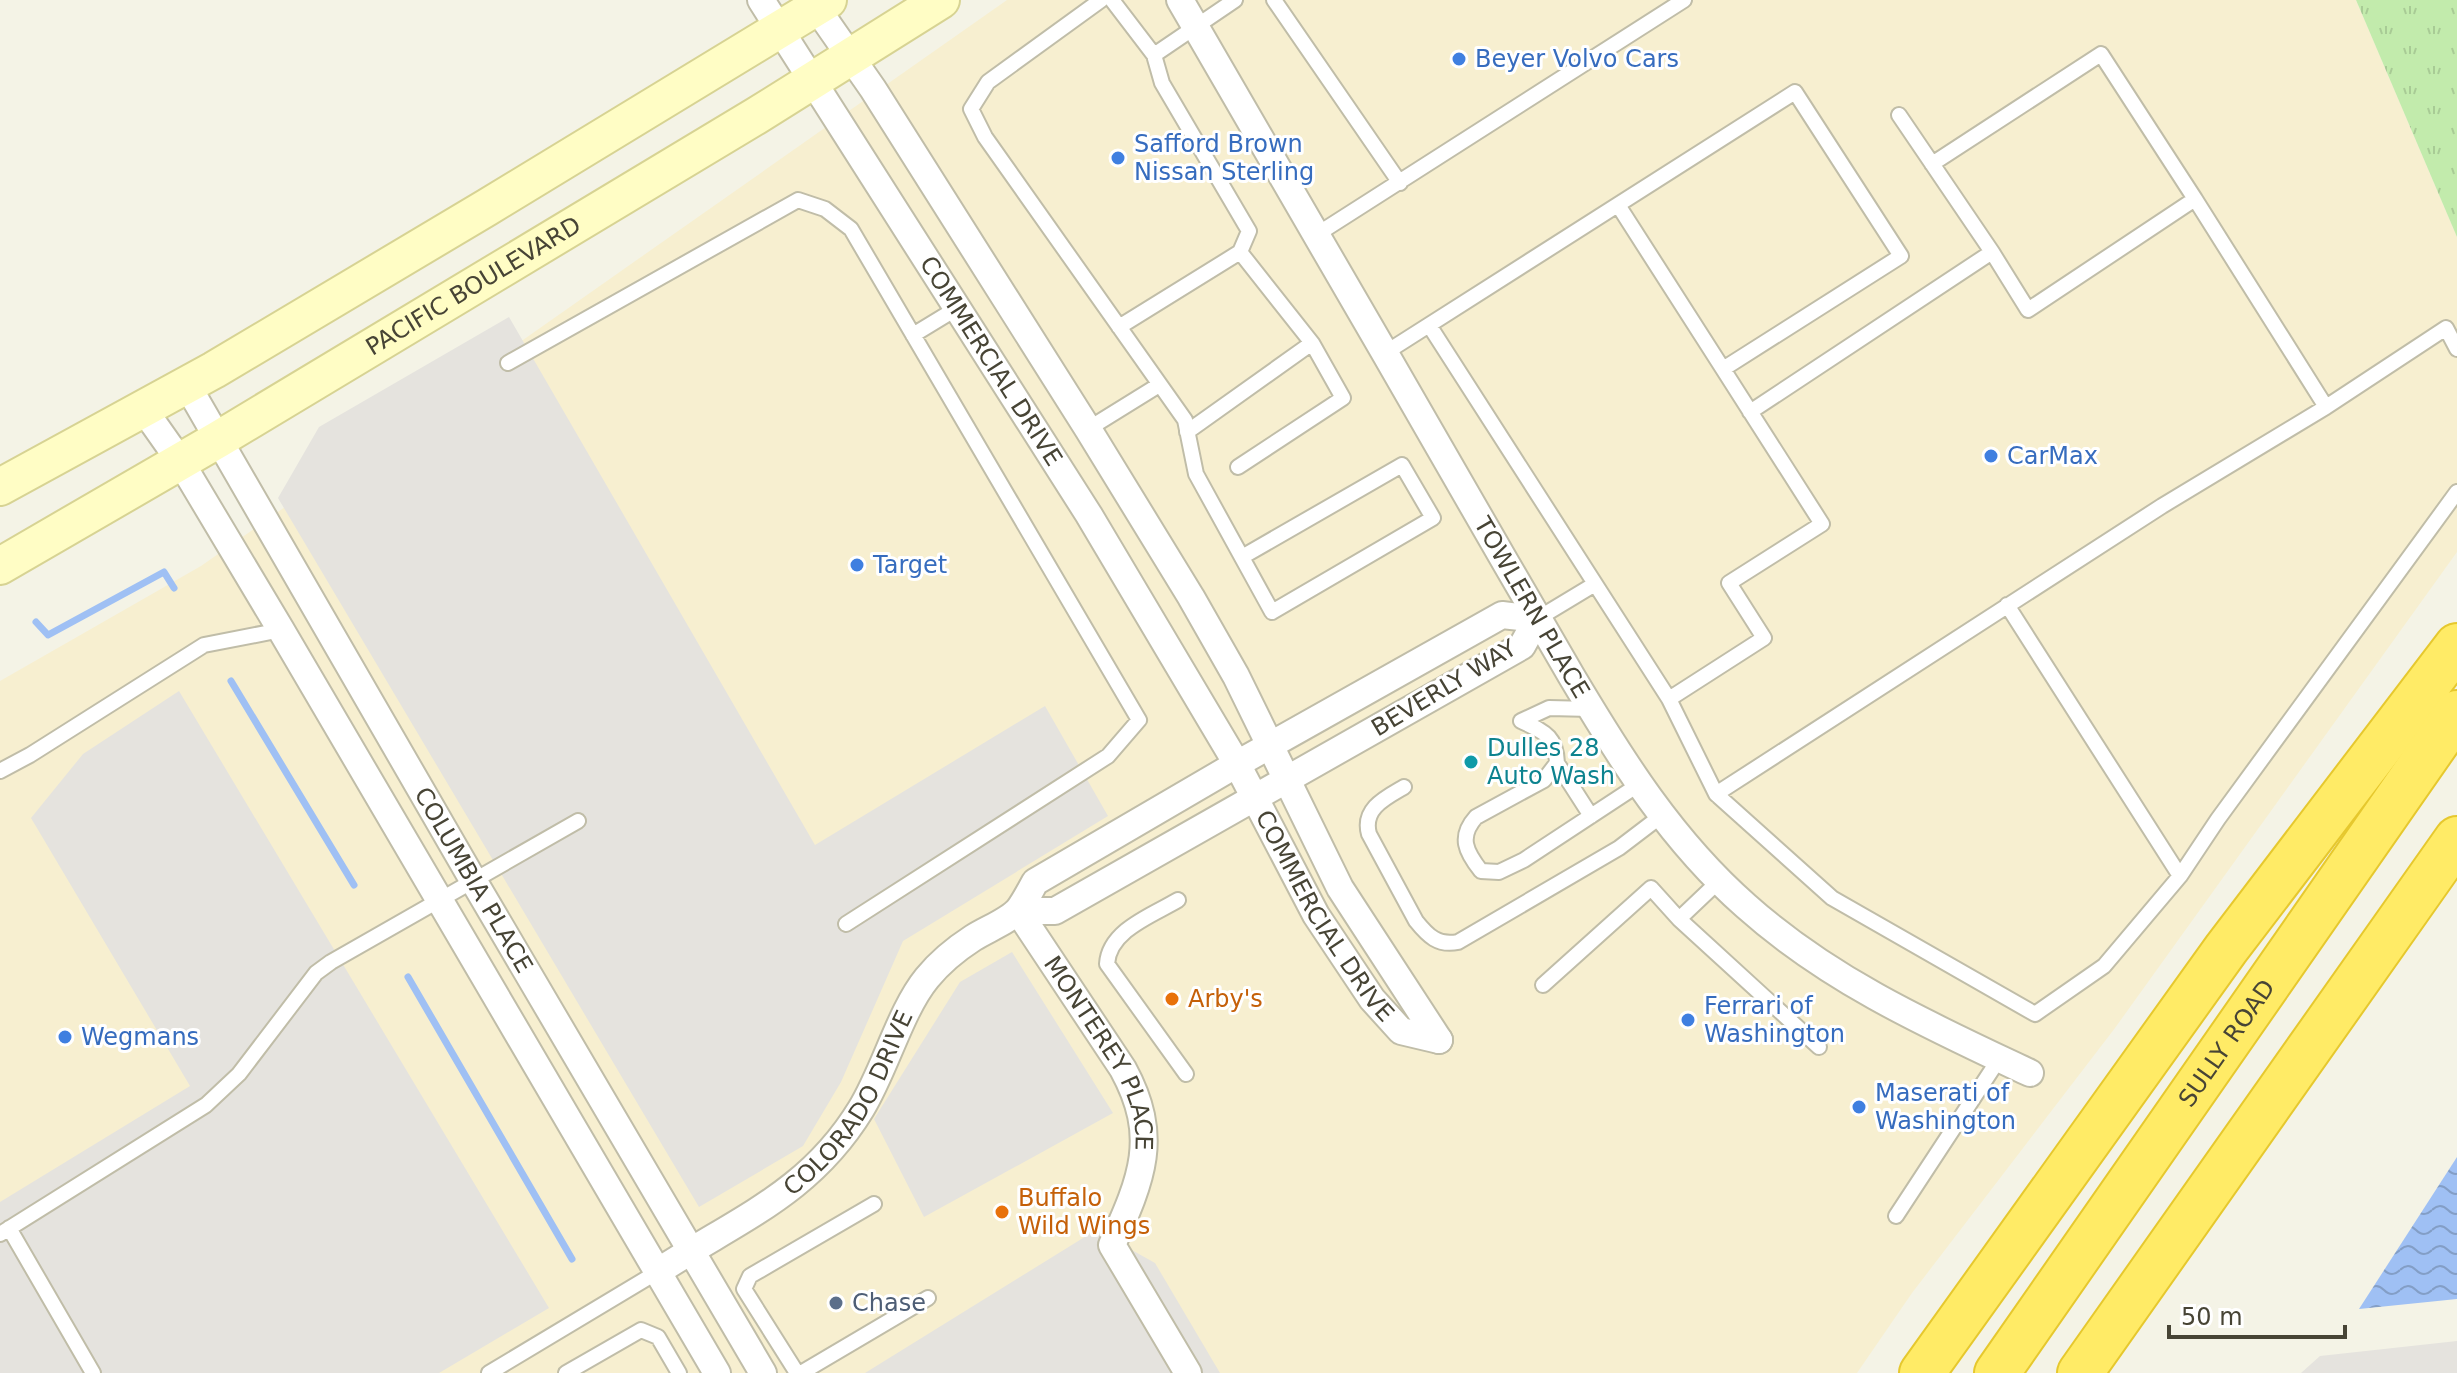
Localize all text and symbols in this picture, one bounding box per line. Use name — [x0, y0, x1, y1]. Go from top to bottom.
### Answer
place label: Beyer Volvo Cars — [1475, 45, 1679, 73]
marker: Beyer Volvo Cars — [1450, 50, 1468, 68]
place label: Safford Brown Nissan Sterling — [1134, 130, 1314, 186]
marker: Safford Brown Nissan Sterling — [1109, 149, 1127, 167]
street label: PACIFIC BOULEVARD — [361, 211, 586, 361]
street label: COMMERCIAL DRIVE — [914, 251, 1068, 471]
place label: CarMax — [2007, 442, 2098, 470]
marker: CarMax — [1982, 447, 2000, 465]
street label: TOWLERN PLACE — [1468, 511, 1595, 703]
place label: Target — [872, 551, 947, 579]
marker: Target — [848, 556, 866, 574]
street label: BEVERLY WAY — [1367, 634, 1522, 742]
place label: Dulles 28 Auto Wash — [1487, 734, 1615, 790]
marker: Dulles 28 Auto Wash — [1462, 753, 1480, 771]
street label: COLUMBIA PLACE — [408, 782, 538, 978]
street label: COMMERCIAL DRIVE — [1250, 806, 1400, 1028]
street label: MONTEREY PLACE — [1038, 951, 1158, 1151]
street label: SULLY ROAD — [2173, 974, 2281, 1112]
place label: Arby's — [1188, 985, 1263, 1013]
marker: Arby's — [1163, 990, 1181, 1008]
place label: Ferrari of Washington — [1704, 992, 1845, 1048]
street label: COLORADO DRIVE — [778, 1006, 919, 1202]
marker: Ferrari of Washington — [1679, 1011, 1697, 1029]
place label: Wegmans — [81, 1023, 199, 1051]
marker: Wegmans — [56, 1028, 74, 1046]
place label: Maserati of Washington — [1875, 1079, 2016, 1135]
marker: Maserati of Washington — [1850, 1098, 1868, 1116]
place label: Buffalo Wild Wings — [1018, 1184, 1150, 1240]
marker: Buffalo Wild Wings — [993, 1203, 1011, 1221]
place label: Chase — [852, 1289, 926, 1317]
scale bar — [2169, 1289, 2345, 1339]
marker: Chase — [827, 1294, 845, 1312]
text: 50 m — [2181, 1303, 2243, 1331]

